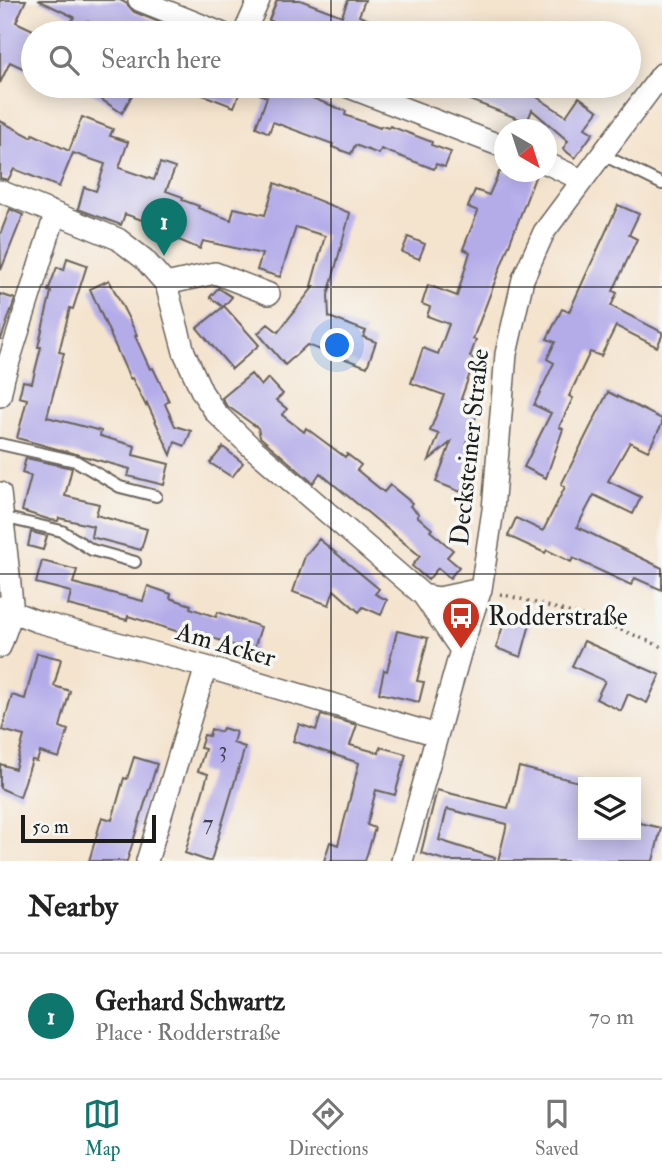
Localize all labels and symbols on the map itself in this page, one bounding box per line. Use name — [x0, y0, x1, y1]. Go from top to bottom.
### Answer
north arrow — [494, 119, 557, 182]
pin: 1 — [141, 198, 187, 256]
your location — [320, 328, 354, 362]
street label: Decksteiner Straße — [444, 347, 496, 547]
bus stop icon: Rodderstraße — [440, 595, 482, 650]
place label: Rodderstraße — [488, 601, 628, 633]
street label: Am Acker — [171, 615, 279, 674]
house number: 3 — [219, 735, 227, 764]
house number: 7 — [203, 808, 214, 837]
scale bar — [21, 812, 156, 844]

